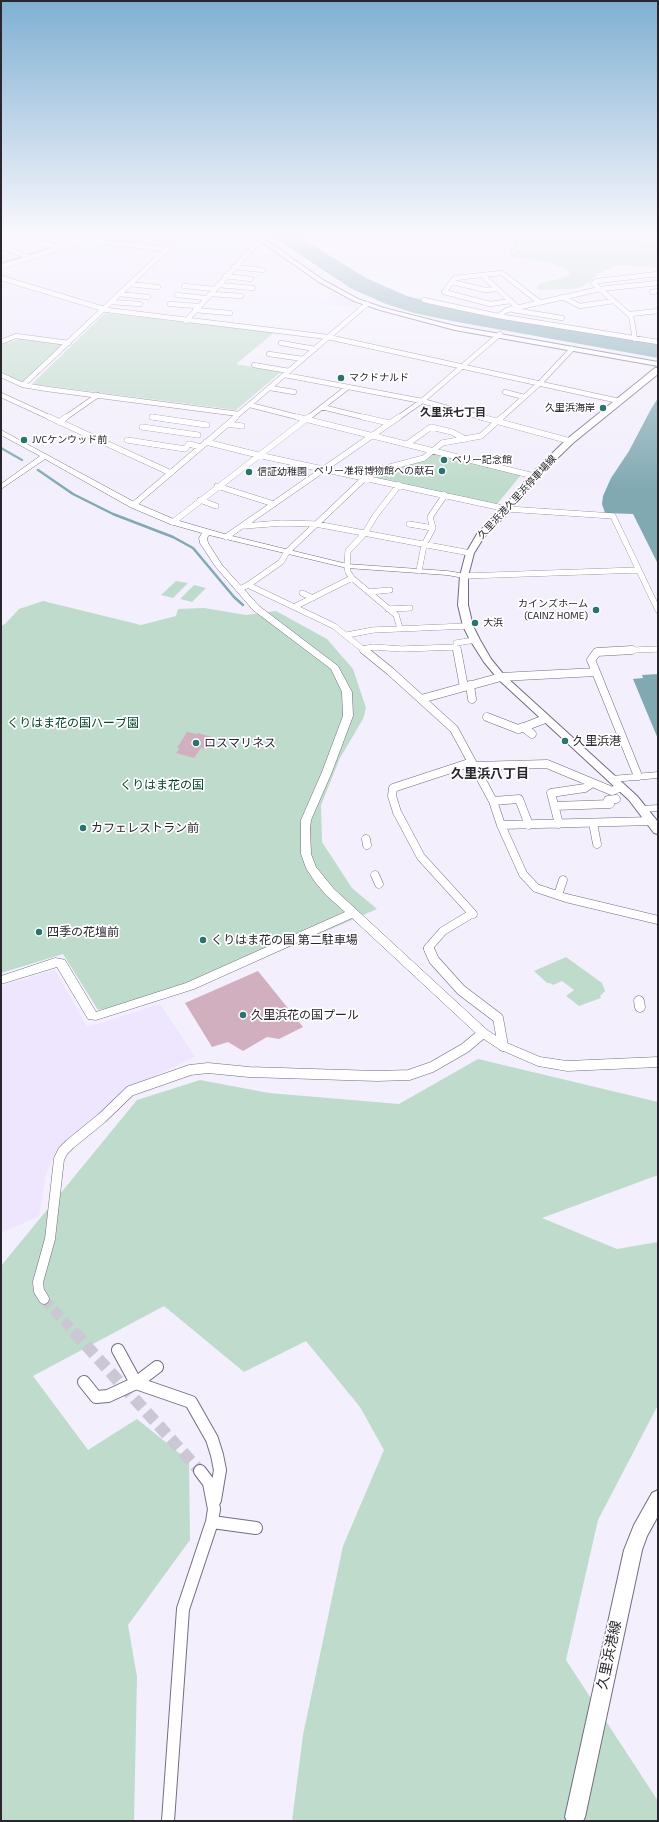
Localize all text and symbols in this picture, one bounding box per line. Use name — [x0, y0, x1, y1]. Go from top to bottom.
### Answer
place label: マクドナルド — [349, 372, 409, 384]
marker: マクドナルド — [336, 373, 346, 383]
place label: 久里浜海岸 — [545, 402, 595, 414]
marker: 久里浜海岸 — [598, 403, 608, 413]
district label: 久里浜七丁目 — [420, 405, 486, 419]
place label: JVCケンウッド前 — [32, 434, 107, 446]
marker: JVCケンウッド前 — [19, 435, 29, 445]
street label: 久里浜港久里浜停車場線 — [475, 453, 559, 541]
place label: ペリー記念館 — [452, 454, 512, 466]
marker: ペリー記念館 — [439, 455, 449, 465]
place label: ペリー准将博物館への献石 — [314, 465, 434, 477]
place label: 信証幼稚園 — [257, 466, 307, 478]
marker: ペリー准将博物館への献石 — [437, 466, 447, 476]
marker: 信証幼稚園 — [244, 467, 254, 477]
place label: カインズホーム (CAINZ HOME) — [518, 598, 588, 622]
marker: カインズホーム (CAINZ HOME) — [591, 605, 601, 615]
place label: 大浜 — [483, 617, 503, 629]
marker: 大浜 — [470, 618, 480, 628]
park label: くりはま花の国ハーブ園 — [7, 716, 139, 730]
place label: 久里浜港 — [573, 734, 621, 748]
place label: ロスマリネス — [204, 736, 276, 750]
marker: 久里浜港 — [560, 736, 570, 746]
marker: ロスマリネス — [191, 738, 201, 748]
district label: 久里浜八丁目 — [451, 766, 529, 782]
park label: くりはま花の国 — [120, 778, 204, 792]
place label: カフェレストラン前 — [91, 821, 199, 835]
marker: カフェレストラン前 — [78, 823, 88, 833]
place label: 四季の花壇前 — [47, 925, 119, 939]
marker: 四季の花壇前 — [34, 927, 44, 937]
place label: くりはま花の国 第二駐車場 — [211, 933, 358, 947]
marker: くりはま花の国 第二駐車場 — [198, 935, 208, 945]
place label: 久里浜花の国プール — [251, 1008, 359, 1022]
marker: 久里浜花の国プール — [238, 1010, 248, 1020]
street label: 久里浜港線 — [594, 1619, 624, 1691]

